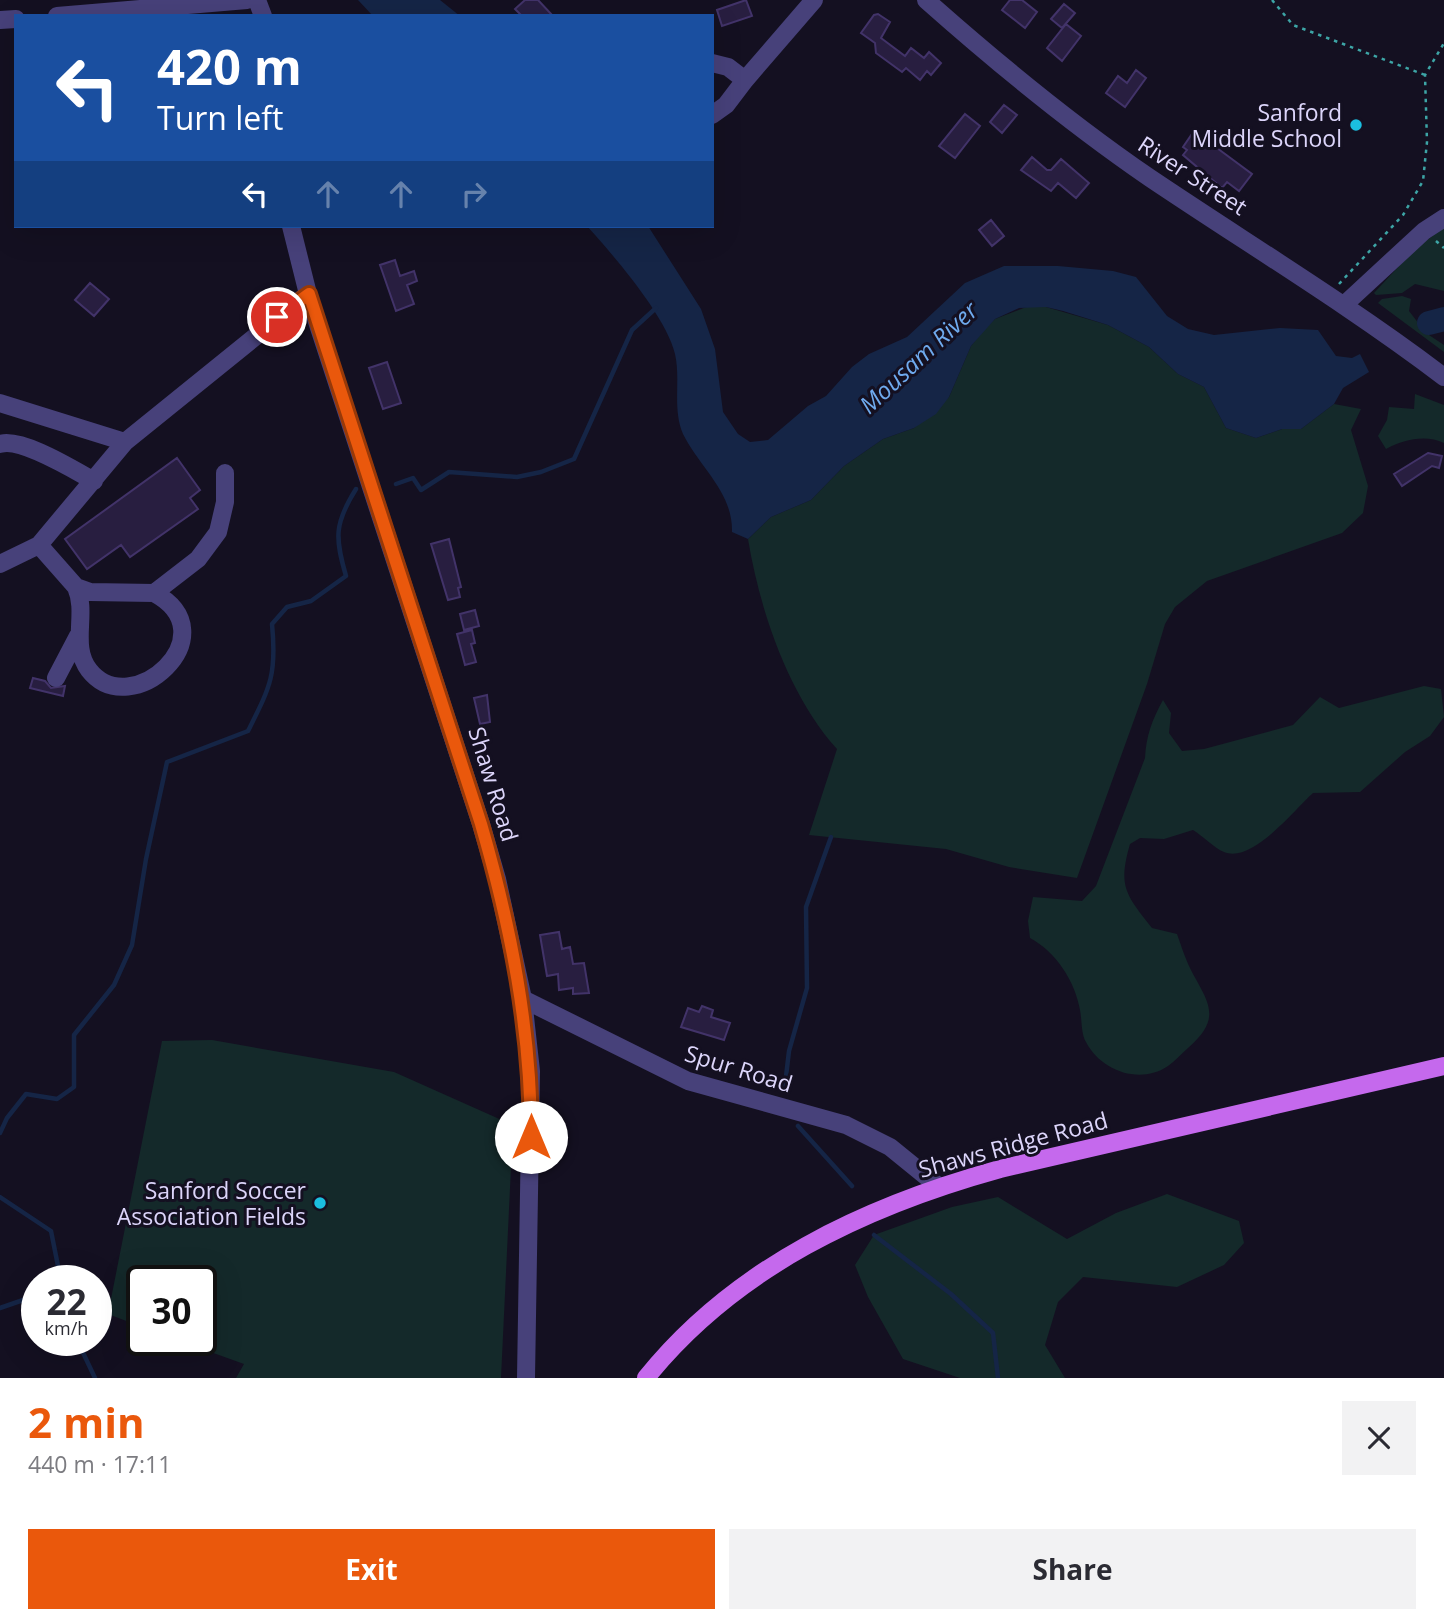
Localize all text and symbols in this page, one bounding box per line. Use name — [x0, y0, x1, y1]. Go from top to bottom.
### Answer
text: 420 m — [157, 33, 302, 99]
icon: left — [42, 42, 133, 133]
text: Turn left — [157, 96, 283, 139]
place label: Sanford Middle School — [1191, 96, 1342, 154]
marker: Sanford Middle School — [1348, 117, 1364, 133]
street label: River Street — [1132, 128, 1254, 222]
icon: left — [236, 175, 274, 213]
icon: ahead — [309, 175, 347, 213]
icon: ahead — [382, 175, 420, 213]
icon: right — [455, 175, 493, 213]
pin — [247, 287, 307, 347]
water label: Mousam River — [852, 292, 985, 420]
icon: arrive — [258, 298, 296, 336]
street label: Shaw Road — [461, 723, 527, 845]
street label: Spur Road — [681, 1036, 797, 1100]
position arrow — [494, 1100, 568, 1174]
street label: Shaws Ridge Road — [915, 1103, 1111, 1185]
place label: Sanford Soccer Association Fields — [117, 1174, 307, 1232]
marker: Sanford Soccer Association Fields — [312, 1195, 328, 1211]
speed limit sign: 30 — [126, 1265, 217, 1356]
text: 22 — [46, 1278, 87, 1325]
text: km/h — [45, 1316, 88, 1340]
text: 2 min — [28, 1393, 145, 1450]
button: close — [1342, 1401, 1416, 1475]
text: 440 m · 17:11 — [28, 1448, 171, 1480]
button: Exit — [28, 1529, 715, 1609]
button: Share — [729, 1529, 1416, 1609]

